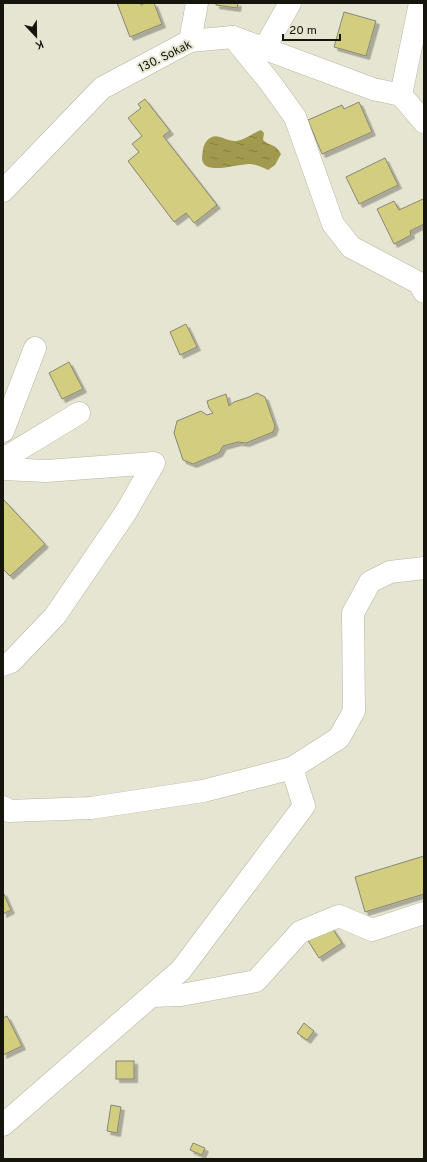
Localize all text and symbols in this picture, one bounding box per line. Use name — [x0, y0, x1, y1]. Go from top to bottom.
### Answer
north arrow — [16, 16, 56, 56]
scale bar — [283, 16, 340, 42]
text: 20 m — [289, 23, 317, 39]
text: K — [33, 36, 46, 52]
street label: 130. Sokak — [136, 37, 195, 77]

